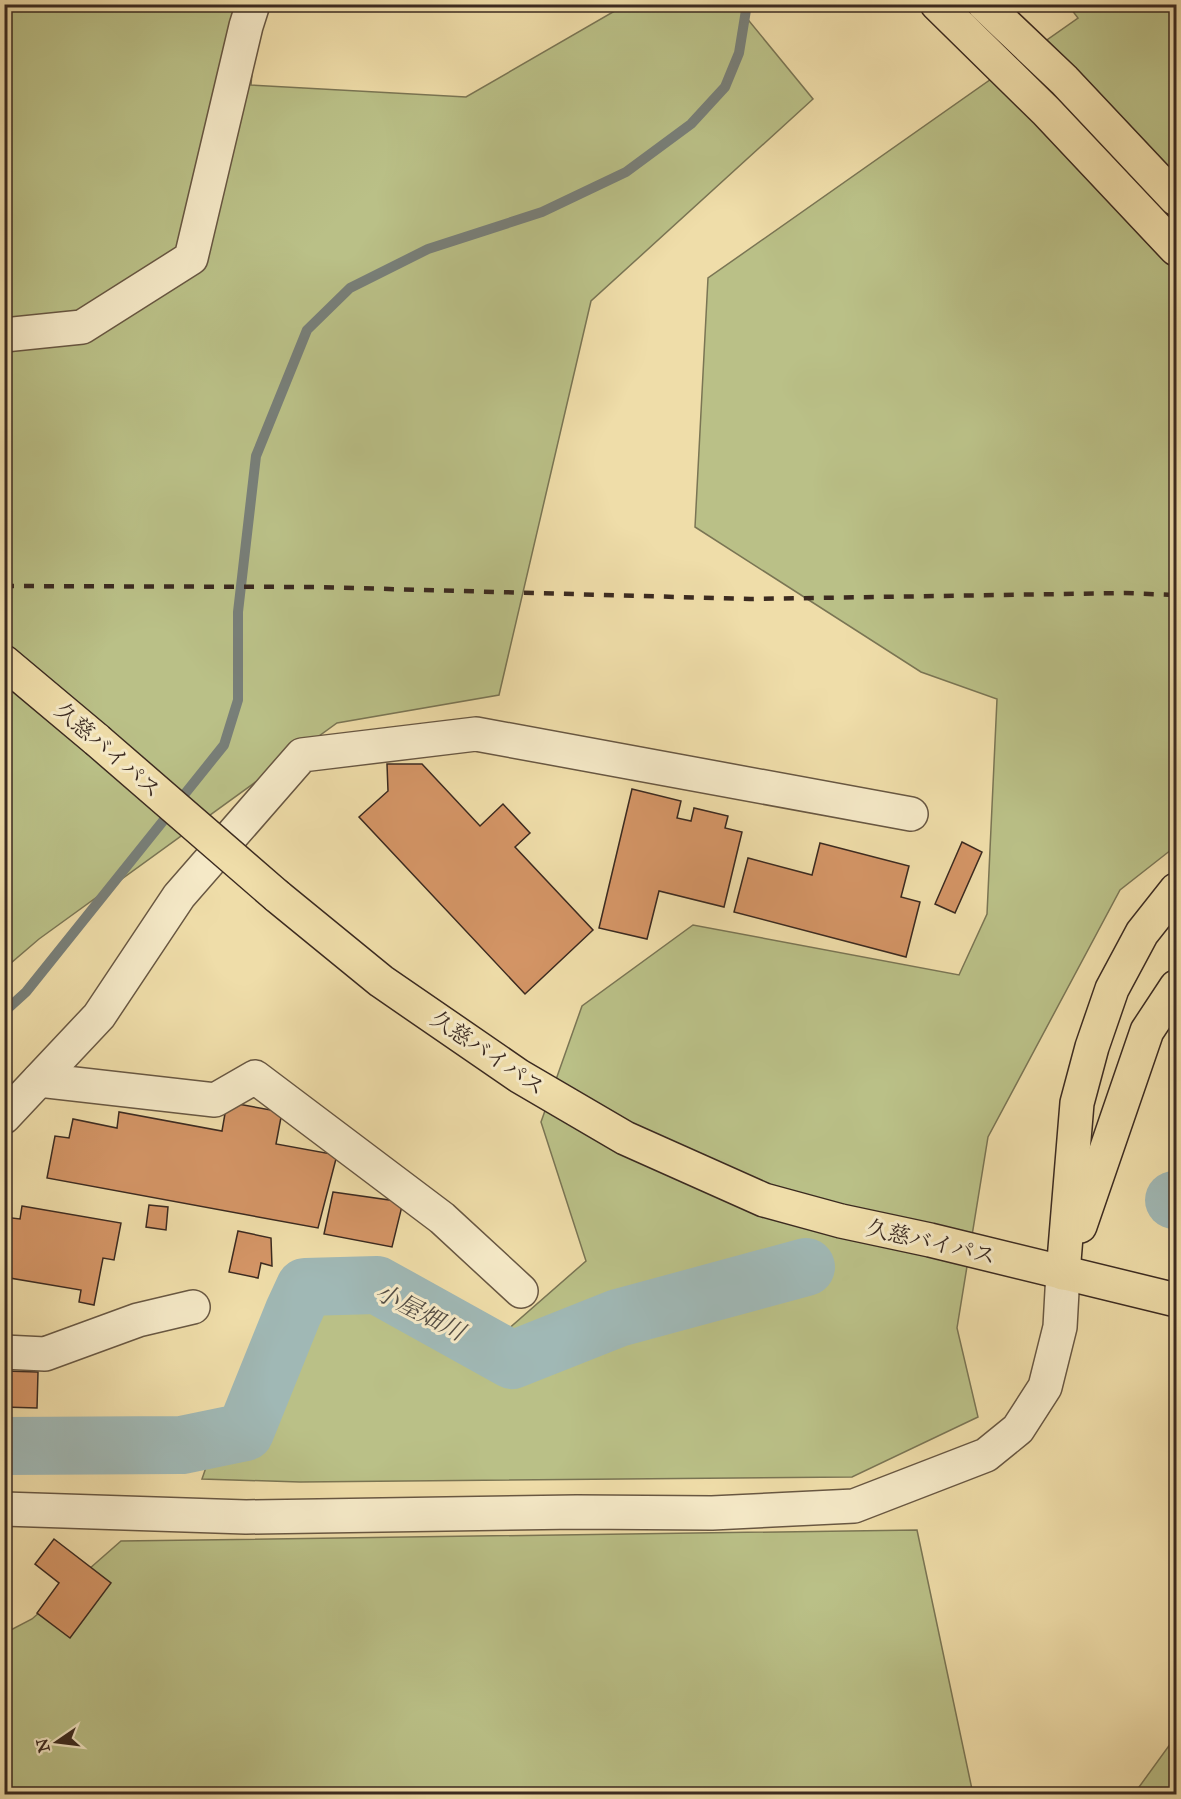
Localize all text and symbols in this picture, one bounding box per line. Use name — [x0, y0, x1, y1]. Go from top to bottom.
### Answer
street label: 久慈バイパス — [49, 697, 167, 803]
street label: 久慈バイパス — [426, 1005, 550, 1101]
street label: 久慈バイパス — [864, 1214, 998, 1270]
water label: 小屋畑川 — [370, 1277, 472, 1349]
north arrow — [27, 1712, 87, 1772]
text: N — [32, 1736, 54, 1754]

